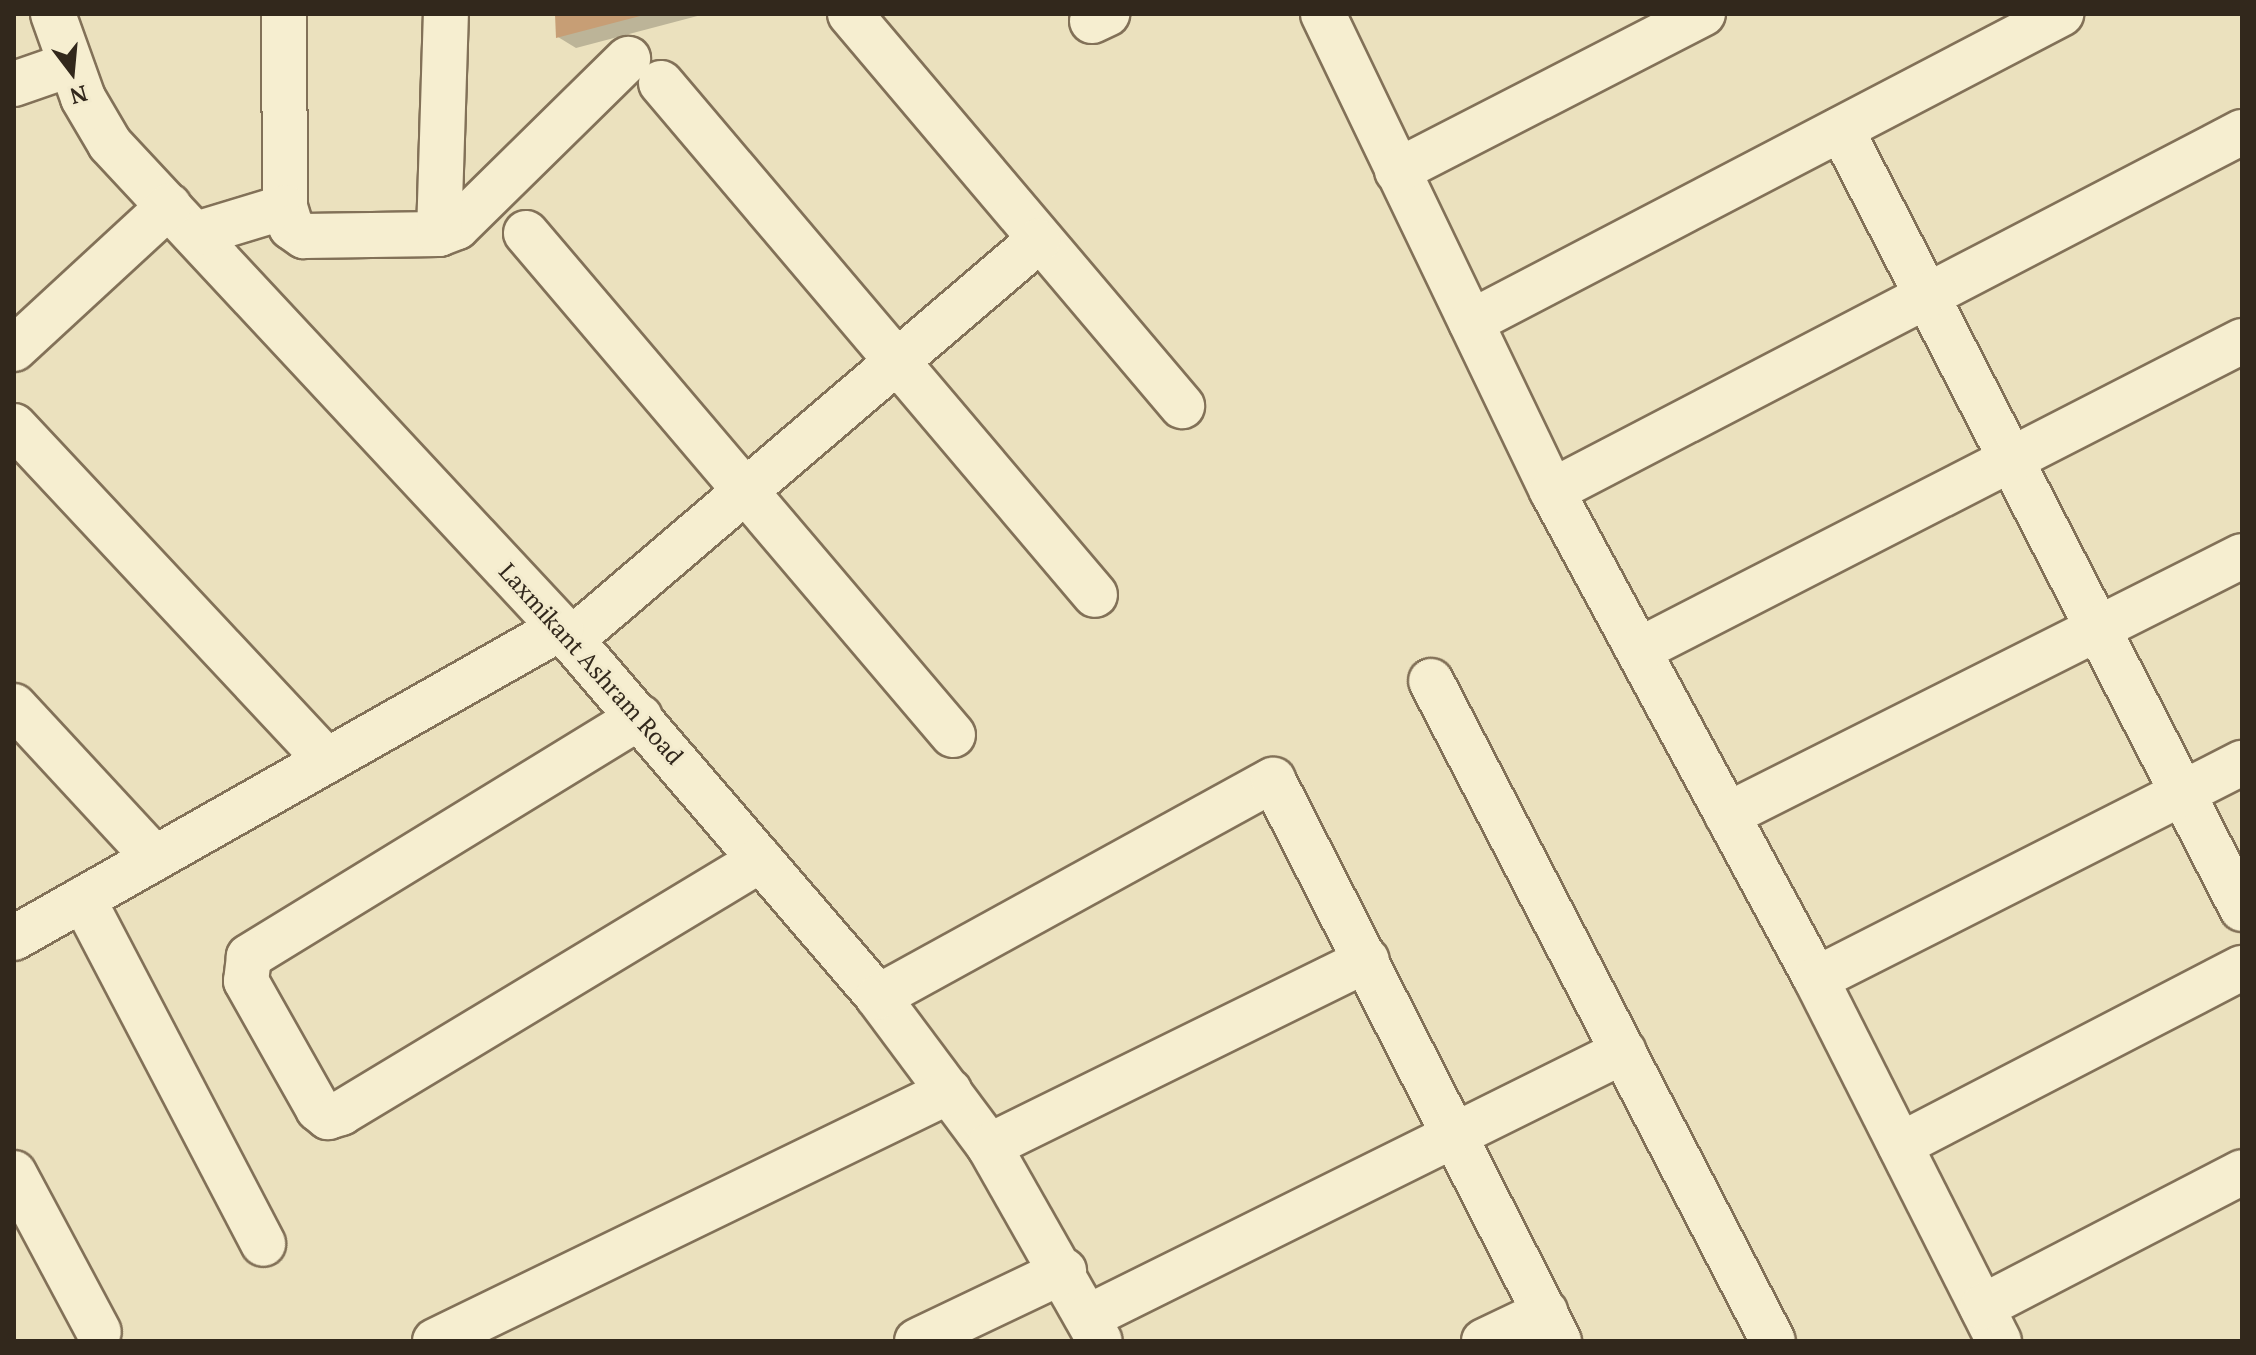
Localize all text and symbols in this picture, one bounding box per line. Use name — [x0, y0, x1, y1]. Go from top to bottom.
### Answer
north arrow — [32, 32, 112, 112]
text: N — [67, 79, 91, 112]
street label: Laxmikant Ashram Road — [493, 557, 689, 771]

